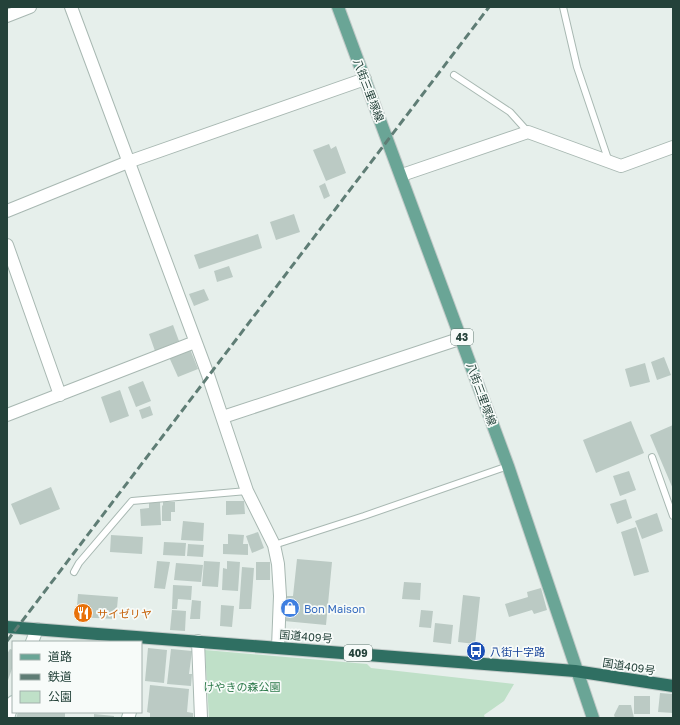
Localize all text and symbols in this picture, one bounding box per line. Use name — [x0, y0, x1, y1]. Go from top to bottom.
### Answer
street label: 八街三里塚線 — [351, 57, 387, 123]
road number: 43 — [451, 329, 473, 345]
street label: 八街三里塚線 — [465, 361, 499, 427]
shop icon: Bon Maison — [279, 597, 301, 619]
restaurant icon: サイゼリヤ — [72, 602, 94, 624]
place label: Bon Maison — [304, 602, 365, 615]
place label: サイゼリヤ — [97, 607, 152, 620]
street label: 国道409号 — [279, 627, 333, 645]
bus stop icon: 八街十字路 — [465, 640, 487, 662]
legend — [12, 641, 142, 713]
road number: 409 — [344, 645, 372, 661]
place label: 八街十字路 — [490, 645, 545, 658]
text: 道路 — [48, 649, 72, 664]
street label: 国道409号 — [602, 655, 656, 677]
text: 鉄道 — [48, 669, 72, 684]
park label: けやきの森公園 — [204, 680, 281, 693]
text: 公園 — [48, 689, 72, 704]

